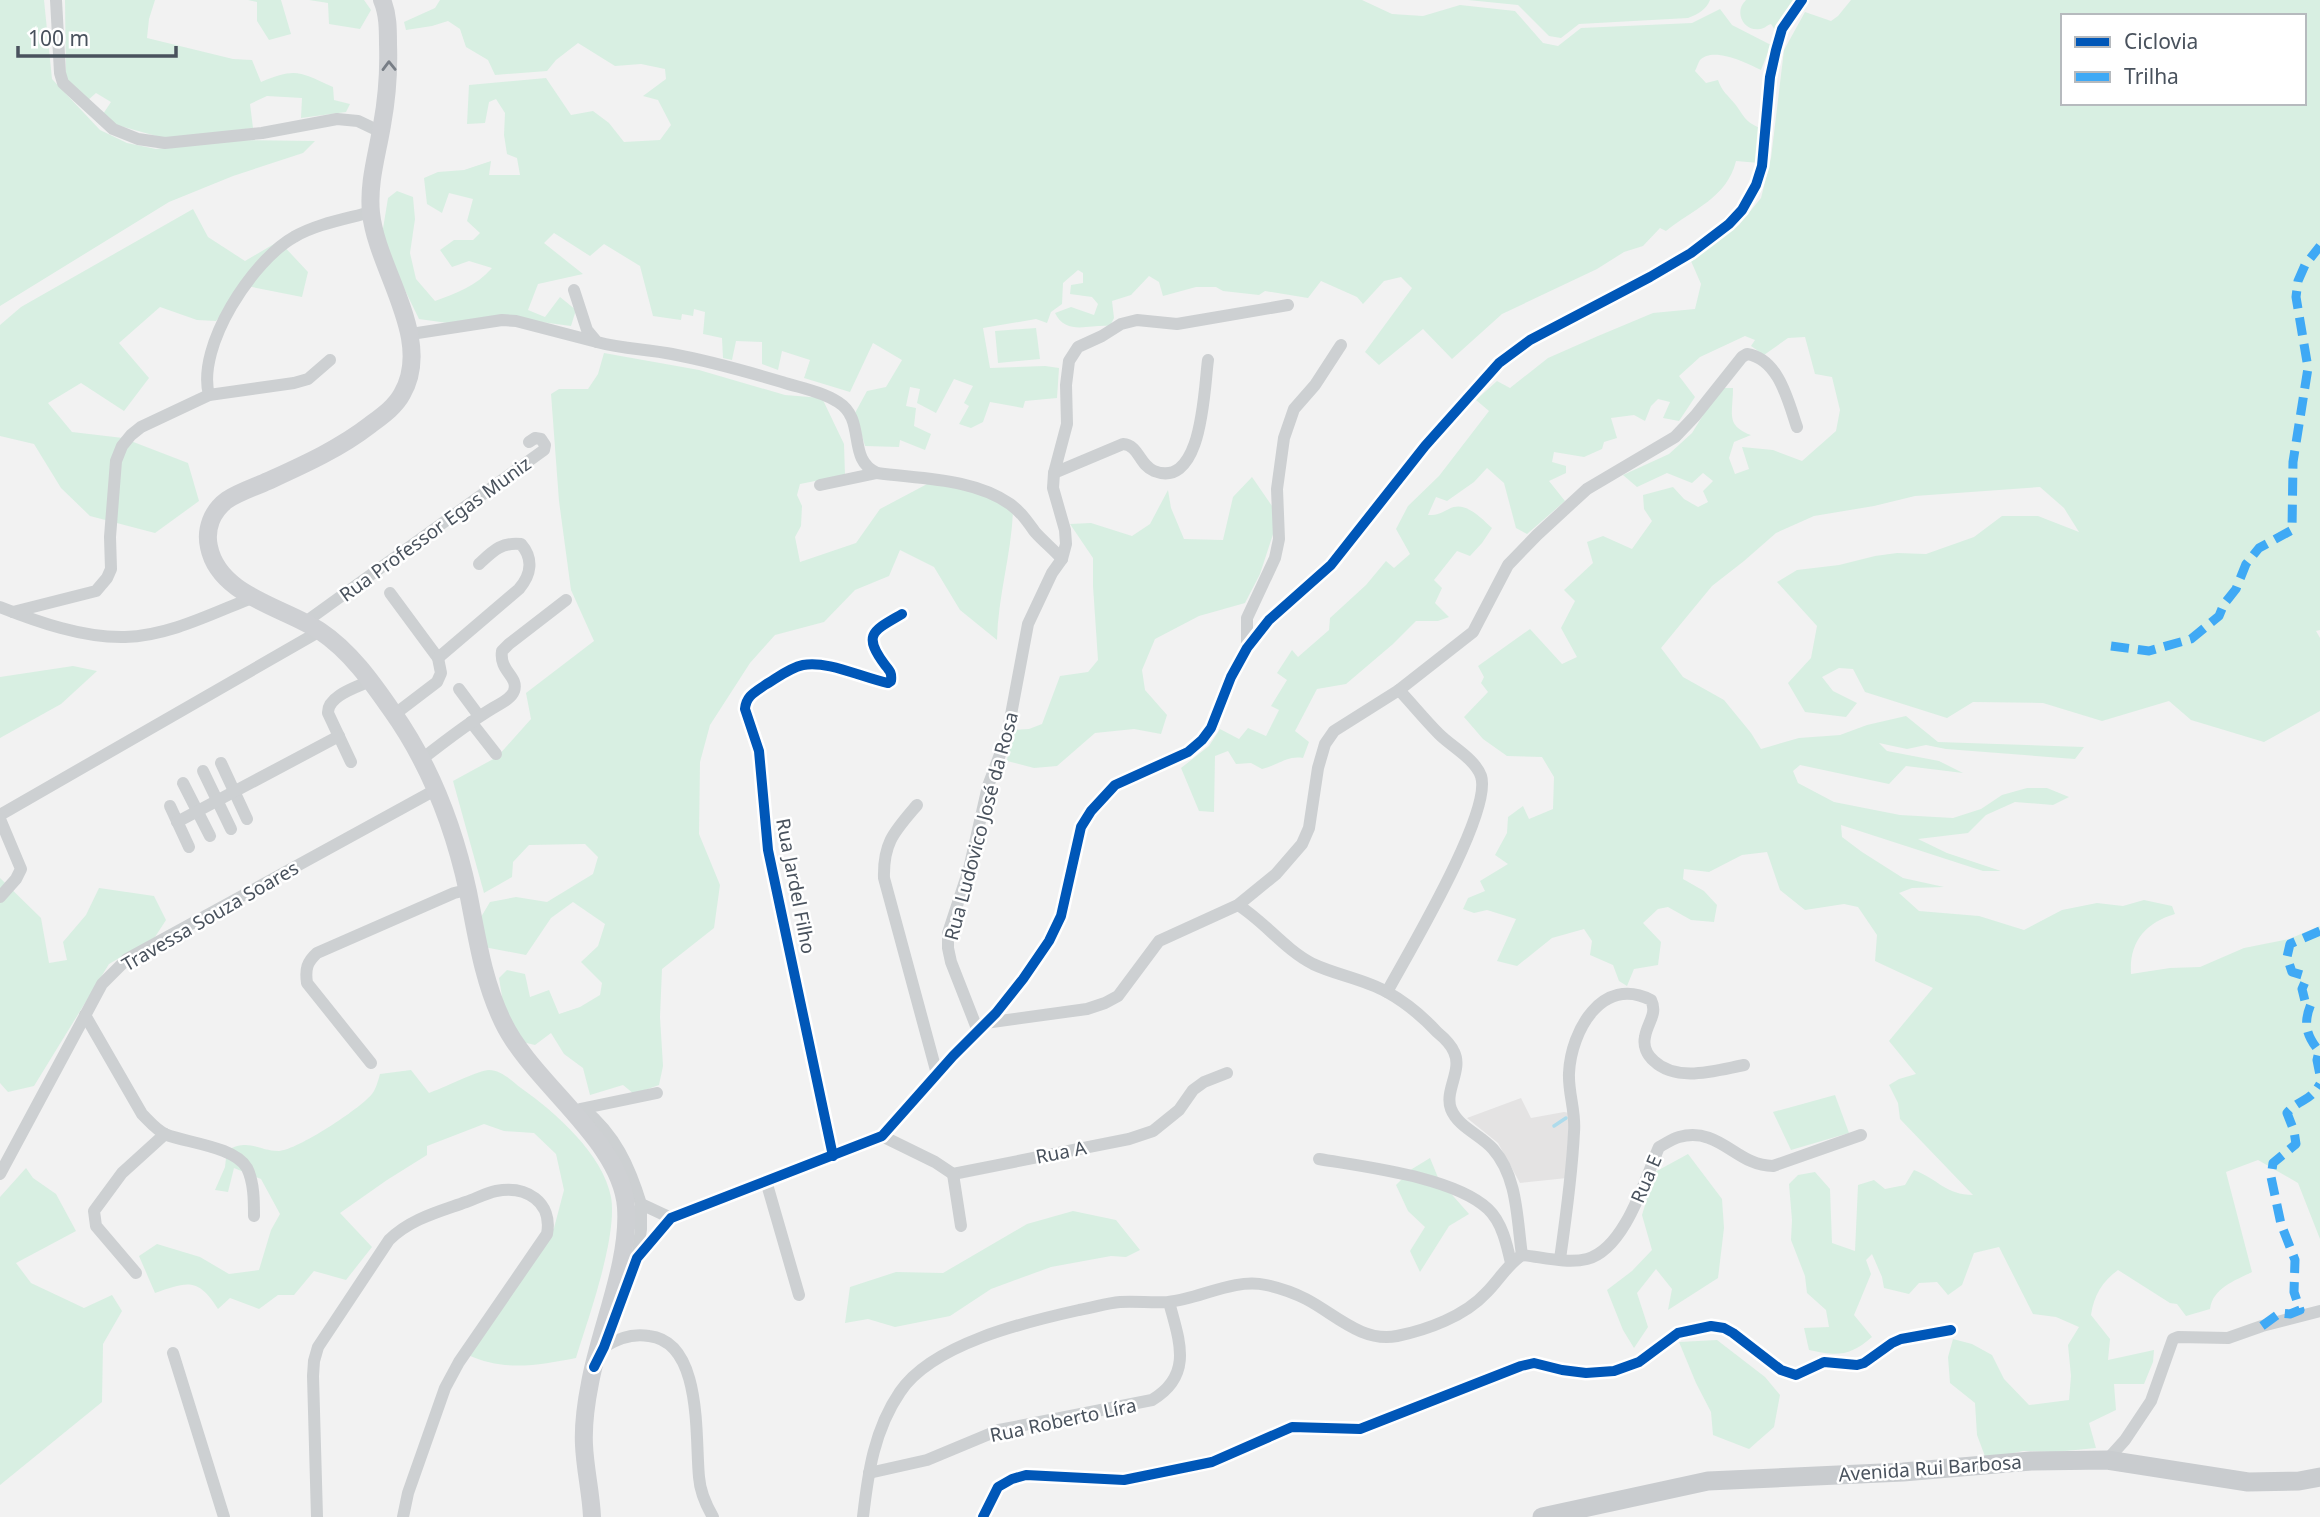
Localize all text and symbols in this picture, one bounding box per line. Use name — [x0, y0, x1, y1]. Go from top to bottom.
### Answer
scale bar — [18, 14, 175, 58]
legend — [2061, 14, 2306, 105]
text: 100 m — [28, 24, 89, 52]
text: Ciclovia — [2124, 27, 2198, 55]
one-way arrow — [381, 60, 397, 71]
text: Trilha — [2124, 62, 2179, 90]
street label: Rua Professor Egas Muniz — [334, 451, 536, 607]
street label: Rua Ludovico José da Rosa — [938, 709, 1024, 943]
street label: Rua Jardel Filho — [770, 816, 822, 956]
street label: Travessa Souza Soares — [117, 855, 303, 977]
street label: Rua A — [1033, 1134, 1089, 1170]
street label: Rua E — [1624, 1151, 1668, 1207]
street label: Rua Roberto Líra — [987, 1392, 1139, 1448]
street label: Avenida Rui Barbosa — [1837, 1449, 2023, 1487]

